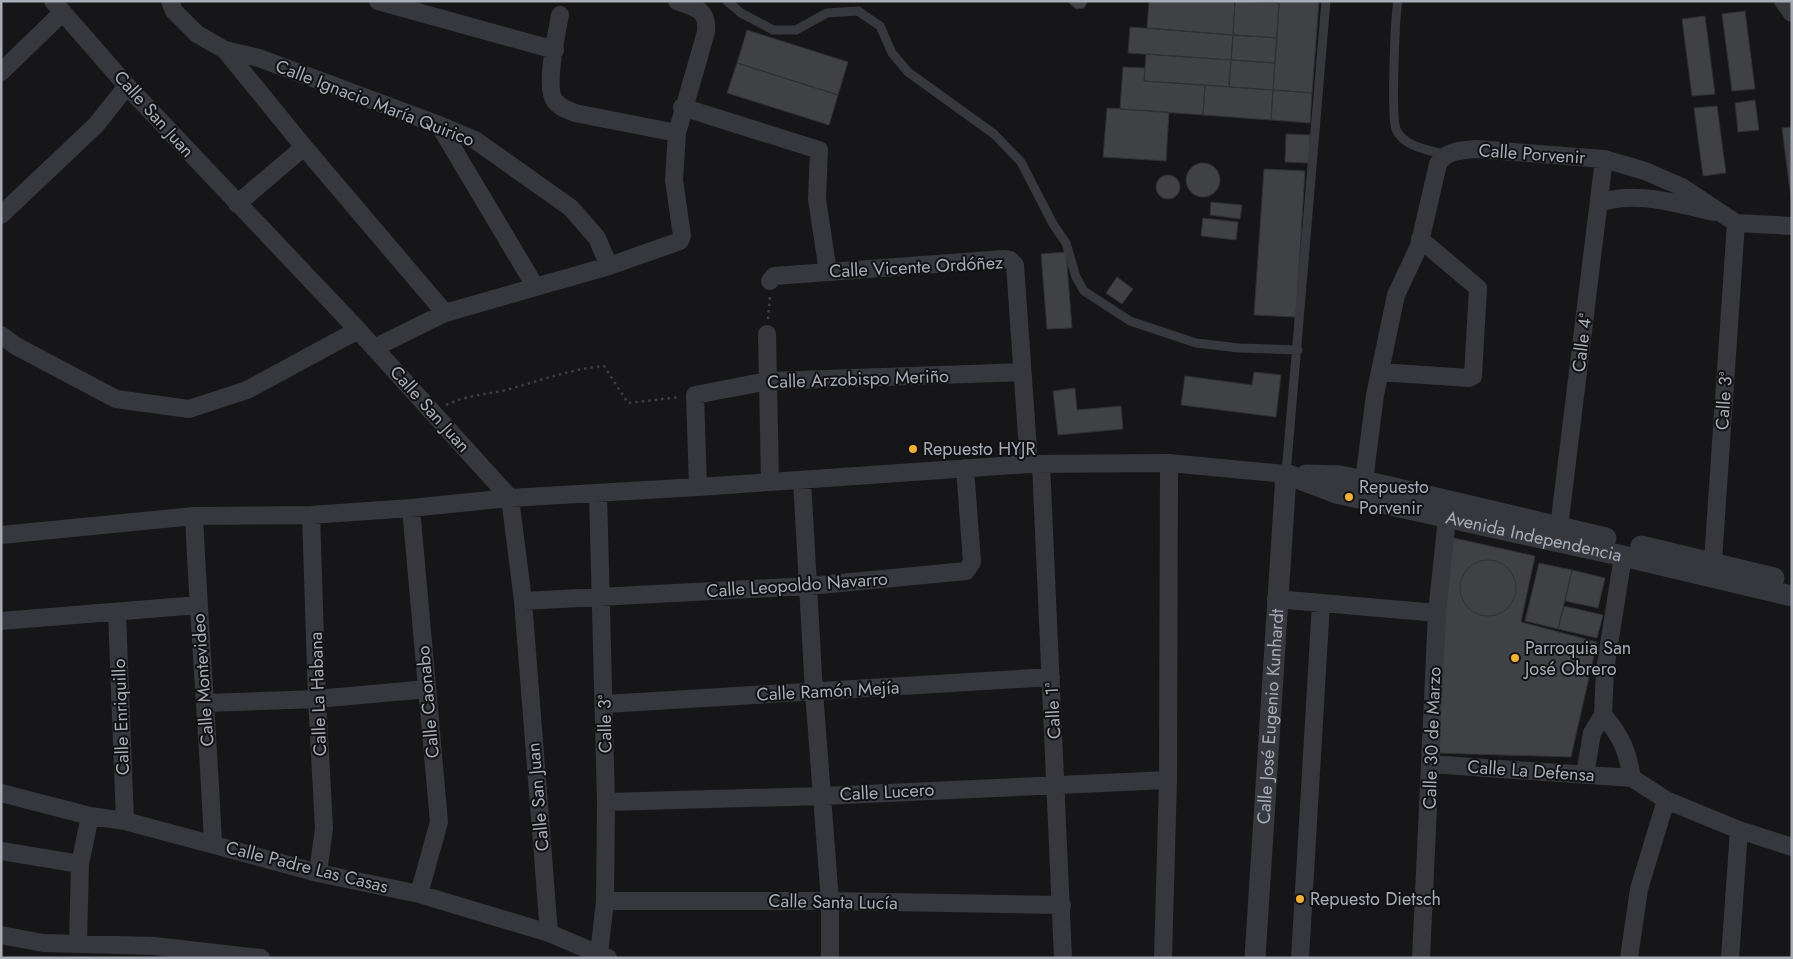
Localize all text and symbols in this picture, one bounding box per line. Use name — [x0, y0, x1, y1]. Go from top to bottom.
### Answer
street label: Calle Ignacio María Quirico — [272, 53, 478, 153]
street label: Calle San Juan — [108, 65, 200, 163]
street label: Calle Porvenir — [1478, 137, 1587, 171]
street label: Calle Vicente Ordóñez — [828, 249, 1004, 285]
street label: Calle 4ª — [1566, 312, 1598, 374]
street label: Calle San Juan — [384, 360, 476, 458]
street label: Calle Arzobispo Meriño — [767, 363, 950, 395]
street label: Calle 3ª — [1709, 371, 1739, 431]
place label: Repuesto HYJR — [923, 436, 1036, 462]
marker: Repuesto HYJR — [907, 443, 919, 455]
place label: Repuesto Porvenir — [1359, 474, 1429, 521]
marker: Repuesto Porvenir — [1343, 491, 1355, 503]
street label: Avenida Independencia — [1443, 504, 1624, 568]
street label: Calle Leopoldo Navarro — [705, 566, 889, 604]
street label: Calle José Eugenio Kunhardt — [1251, 607, 1290, 825]
street label: Calle Montevideo — [185, 613, 221, 747]
street label: Calle La Habana — [303, 631, 333, 757]
place label: Parroquia San José Obrero — [1523, 635, 1631, 682]
street label: Calle Caonabo — [410, 644, 446, 759]
marker: Parroquia San José Obrero — [1509, 652, 1521, 664]
street label: Calle Enriquillo — [106, 658, 136, 776]
street label: Calle 30 de Marzo — [1417, 666, 1447, 810]
street label: Calle Ramón Mejía — [756, 674, 900, 708]
street label: Calle 1ª — [1039, 682, 1067, 740]
street label: Calle 3ª — [591, 695, 619, 753]
street label: Calle San Juan — [520, 741, 556, 853]
street label: Calle La Defensa — [1467, 754, 1595, 788]
street label: Calle Lucero — [839, 777, 935, 807]
street label: Calle Padre Las Casas — [223, 834, 391, 900]
place label: Repuesto Dietsch — [1310, 886, 1441, 912]
street label: Calle Santa Lucía — [768, 888, 898, 916]
marker: Repuesto Dietsch — [1294, 893, 1306, 905]

